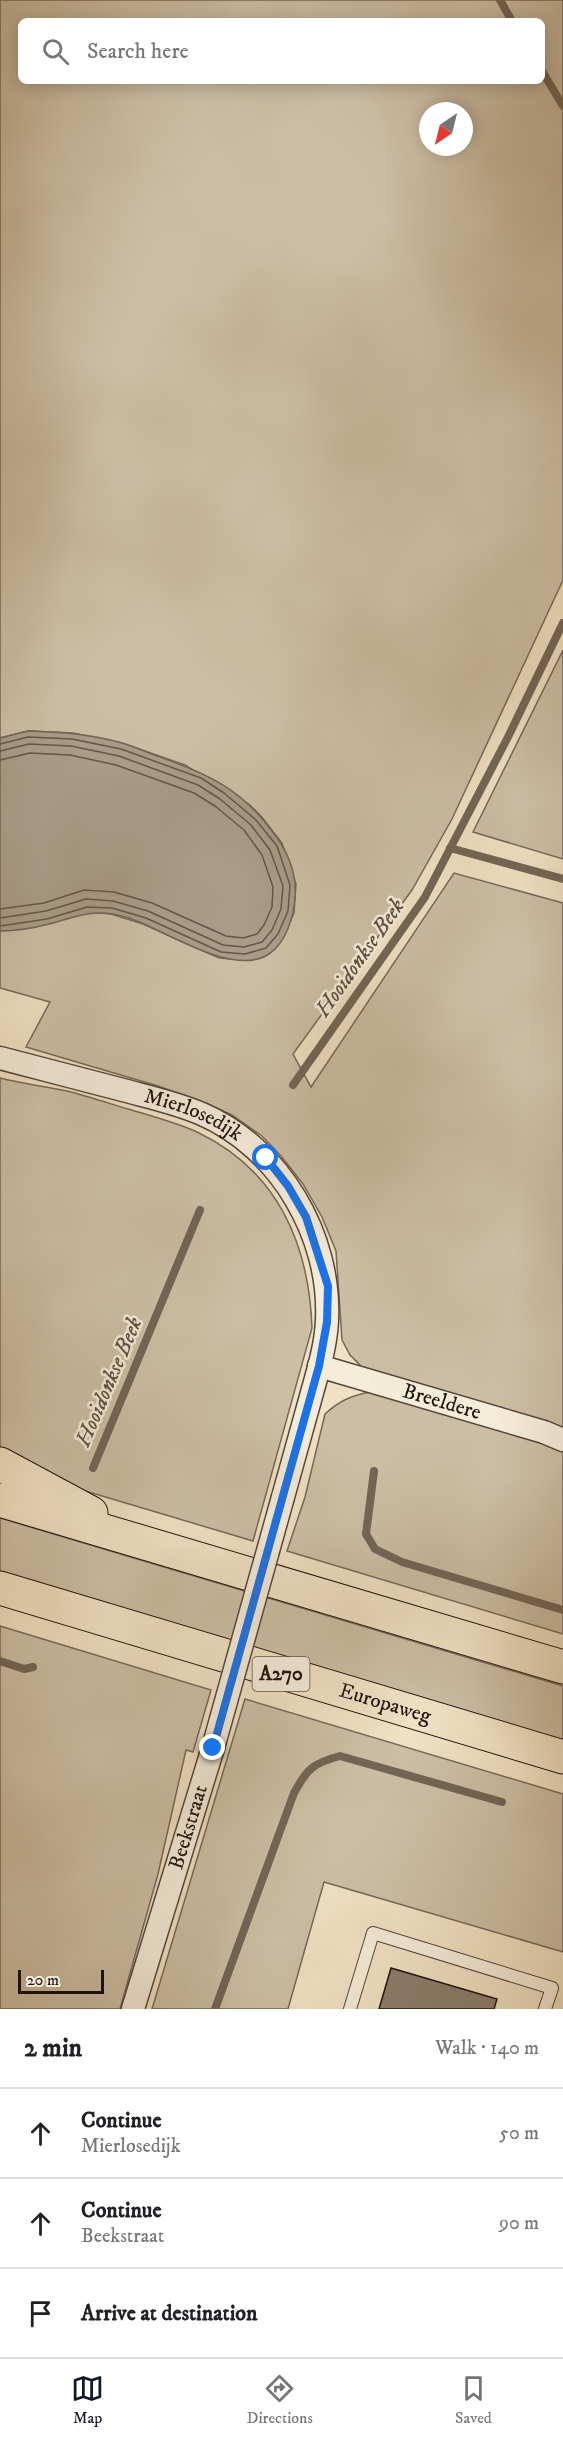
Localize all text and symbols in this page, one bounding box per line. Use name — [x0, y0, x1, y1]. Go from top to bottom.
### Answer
search box — [18, 18, 545, 84]
icon: search — [39, 35, 72, 68]
text: Search here — [87, 38, 189, 65]
north arrow — [419, 102, 473, 156]
water label: Hooidonkse Beek — [309, 893, 411, 1023]
street label: Mierlosedijk — [141, 1083, 248, 1147]
route start — [252, 1144, 278, 1170]
water label: Hooidonkse Beek — [69, 1313, 149, 1452]
street label: Breeldere — [400, 1378, 484, 1426]
road number: A270 — [252, 1657, 310, 1691]
street label: Europaweg — [336, 1677, 435, 1730]
route end — [199, 1734, 225, 1760]
street label: Beekstraat — [163, 1782, 214, 1873]
scale bar — [18, 1967, 104, 1994]
text: 20 m — [27, 1970, 59, 1990]
text: 2 min — [24, 2032, 82, 2065]
text: Walk · 140 m — [435, 2036, 539, 2061]
text: Continue — [81, 2107, 162, 2134]
icon: ahead — [24, 2117, 57, 2150]
text: 50 m — [499, 2121, 539, 2146]
text: Mierlosedijk — [81, 2134, 181, 2159]
text: Continue — [81, 2197, 162, 2224]
icon: ahead — [24, 2207, 57, 2240]
text: 90 m — [499, 2211, 539, 2236]
text: Beekstraat — [81, 2224, 164, 2249]
icon: arrive — [24, 2297, 57, 2330]
text: Arrive at destination — [81, 2300, 258, 2327]
tab: Map — [71, 2372, 104, 2428]
tab: Directions — [246, 2372, 313, 2428]
tab: Saved — [455, 2372, 492, 2428]

